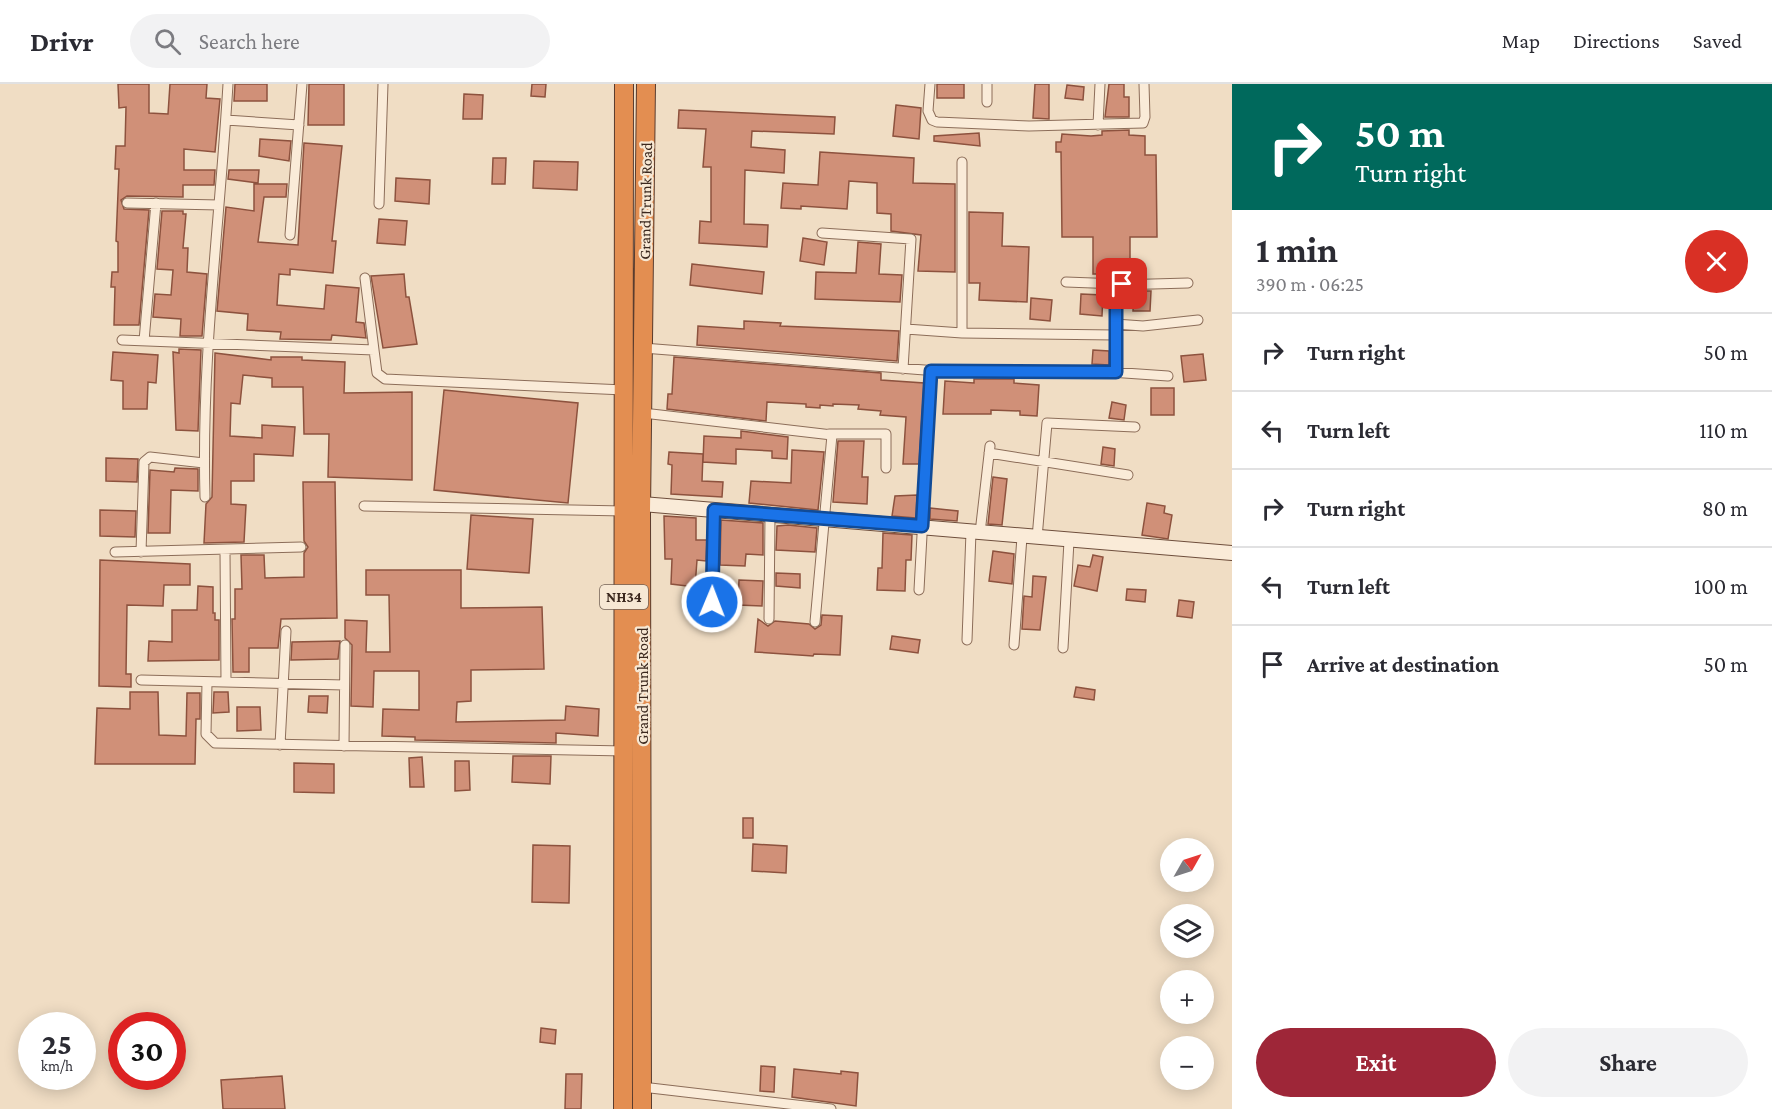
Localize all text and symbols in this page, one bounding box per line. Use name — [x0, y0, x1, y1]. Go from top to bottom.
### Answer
search box — [130, 14, 550, 68]
icon: search — [151, 25, 184, 58]
text: Drivr — [30, 26, 94, 57]
text: Search here — [199, 29, 300, 54]
text: Map — [1502, 29, 1540, 53]
text: Directions — [1573, 29, 1660, 53]
text: Saved — [1693, 29, 1742, 53]
icon: right — [1256, 108, 1334, 186]
text: 50 m — [1355, 109, 1445, 156]
street label: Grand Trunk Road — [636, 142, 655, 260]
text: Turn right — [1355, 158, 1466, 188]
text: 1 min — [1256, 230, 1338, 270]
button: close — [1685, 230, 1748, 293]
pin — [1096, 258, 1147, 309]
icon: arrive — [1105, 267, 1138, 300]
text: 390 m · 06:25 — [1256, 273, 1364, 295]
icon: right — [1256, 336, 1289, 369]
text: Turn right — [1307, 340, 1405, 365]
text: 50 m — [1703, 340, 1748, 365]
icon: left — [1256, 414, 1289, 447]
text: Turn left — [1307, 418, 1390, 443]
text: 110 m — [1699, 418, 1748, 443]
icon: right — [1256, 492, 1289, 525]
text: Turn right — [1307, 496, 1405, 521]
text: 80 m — [1702, 496, 1748, 521]
position arrow — [680, 570, 744, 634]
icon: left — [1256, 570, 1289, 603]
text: Turn left — [1307, 574, 1390, 599]
text: 100 m — [1694, 574, 1748, 599]
road number: NH34 — [600, 585, 648, 609]
street label: Grand Trunk Road — [634, 627, 651, 745]
icon: arrive — [1256, 648, 1289, 681]
text: Arrive at destination — [1307, 652, 1499, 677]
text: 50 m — [1703, 652, 1748, 677]
north arrow — [1160, 838, 1214, 892]
map controls — [1160, 838, 1214, 1090]
button: layers — [1160, 904, 1214, 958]
button: + — [1160, 970, 1214, 1024]
speed limit sign: 30 — [108, 1012, 186, 1090]
text: 25 — [42, 1027, 72, 1060]
button: Exit — [1256, 1028, 1496, 1097]
button: Share — [1508, 1028, 1748, 1097]
button: − — [1160, 1036, 1214, 1090]
text: km/h — [41, 1058, 73, 1074]

